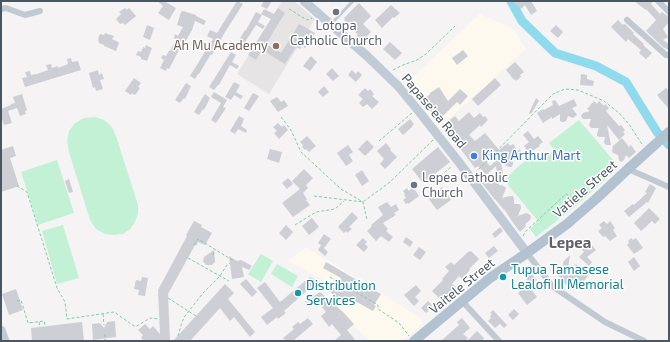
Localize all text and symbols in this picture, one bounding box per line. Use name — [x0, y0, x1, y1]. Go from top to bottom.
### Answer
marker: Lotopa Catholic Church — [331, 7, 341, 17]
place label: Lotopa Catholic Church — [290, 18, 382, 49]
place label: Ah Mu Academy — [173, 38, 268, 54]
marker: Ah Mu Academy — [271, 41, 281, 51]
street label: Papase'ea Road — [398, 71, 470, 151]
place label: King Arthur Mart — [482, 148, 581, 164]
marker: King Arthur Mart — [469, 151, 479, 161]
street label: Vatiele Street — [550, 157, 620, 221]
place label: Lepea Catholic Church — [422, 170, 508, 201]
marker: Lepea Catholic Church — [409, 180, 419, 190]
district label: Lepea — [549, 234, 591, 252]
street label: Vaitele Street — [426, 255, 498, 317]
place label: Tupua Tamasese Lealofi III Memorial — [511, 262, 623, 293]
marker: Tupua Tamasese Lealofi III Memorial — [498, 272, 508, 282]
place label: Distribution Services — [306, 278, 376, 309]
marker: Distribution Services — [293, 288, 303, 298]

